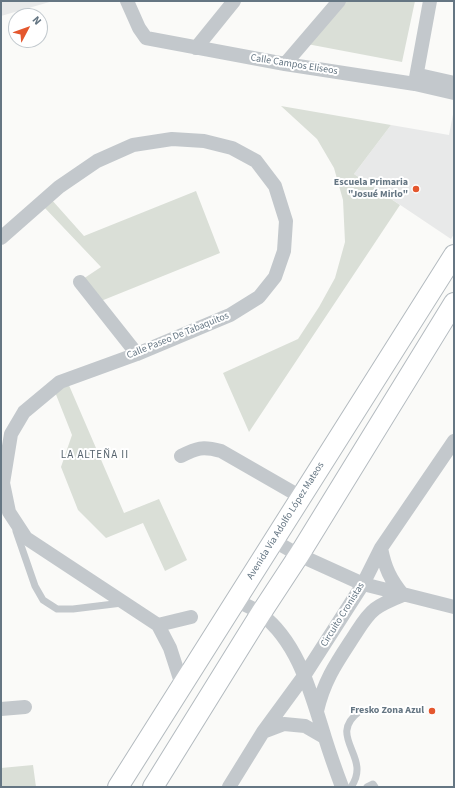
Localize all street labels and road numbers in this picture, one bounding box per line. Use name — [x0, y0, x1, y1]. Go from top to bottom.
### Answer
street label: Calle Campos Eliseos — [250, 52, 338, 78]
street label: Calle Paseo De Tabaquitos — [125, 310, 231, 362]
street label: Avenida Via Adolfo López Mateos — [245, 460, 327, 582]
street label: Circuito Cronistas — [318, 581, 368, 649]

